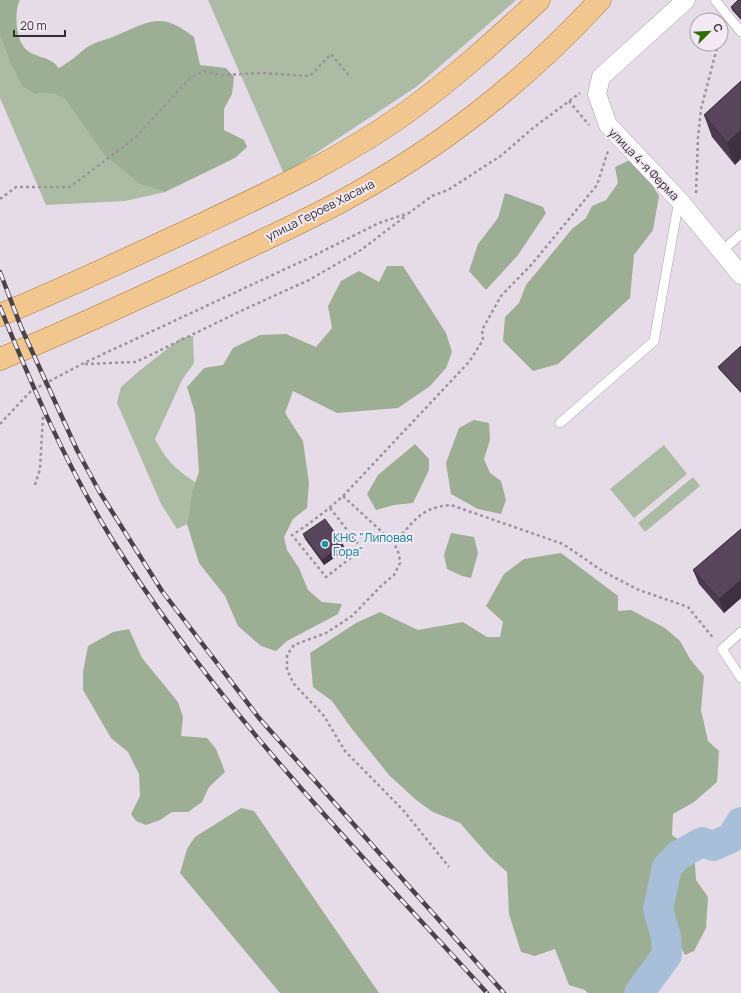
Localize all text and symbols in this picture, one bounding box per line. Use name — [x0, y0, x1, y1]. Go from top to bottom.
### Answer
scale bar — [14, 12, 65, 38]
north arrow — [689, 12, 729, 52]
text: 20 m — [20, 17, 47, 34]
text: С — [710, 21, 727, 34]
street label: улица 4-я Ферма — [605, 124, 683, 204]
street label: улица Героев Хасана — [263, 175, 377, 245]
place label: КНС "Липовая Гора" — [333, 529, 413, 560]
marker: КНС "Липовая Гора" — [320, 539, 330, 549]

